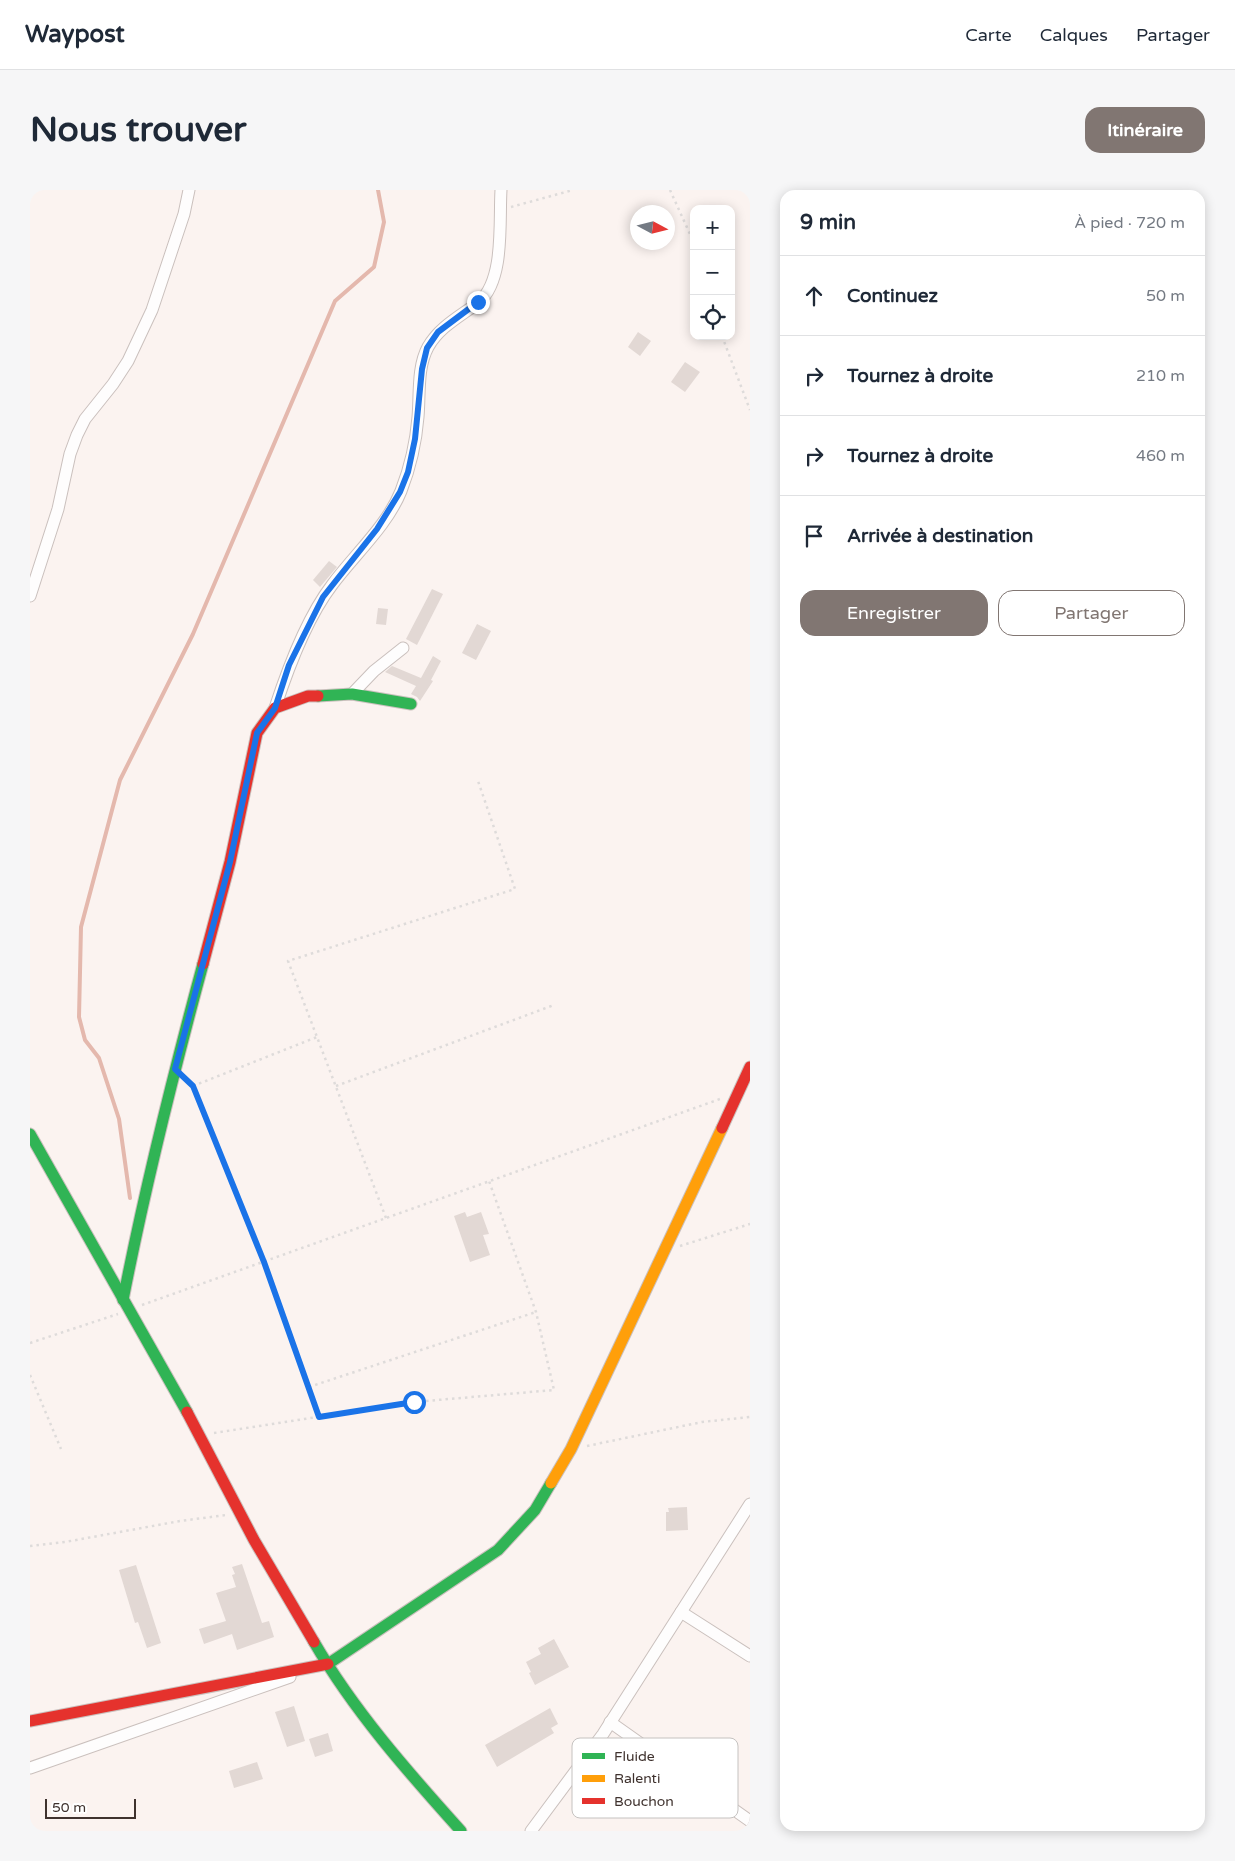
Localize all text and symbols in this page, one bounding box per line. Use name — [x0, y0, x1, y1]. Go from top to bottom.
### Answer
text: Waypost — [25, 20, 125, 49]
text: Carte — [965, 24, 1012, 46]
text: Calques — [1040, 24, 1108, 46]
text: Partager — [1136, 24, 1210, 46]
button: Itinéraire — [1085, 107, 1205, 153]
text: Nous trouver — [30, 109, 246, 151]
north arrow — [630, 205, 675, 250]
map controls — [690, 205, 735, 340]
button: + — [690, 205, 735, 250]
text: 9 min — [800, 210, 856, 235]
text: À pied · 720 m — [1074, 213, 1185, 233]
button: − — [690, 250, 735, 295]
icon: ahead — [800, 282, 828, 310]
text: Continuez — [847, 285, 938, 307]
text: 50 m — [1146, 286, 1185, 306]
route end — [467, 291, 490, 314]
button: locate — [690, 295, 735, 340]
icon: right — [800, 362, 828, 390]
text: Tournez à droite — [847, 365, 993, 387]
text: 210 m — [1136, 366, 1185, 386]
icon: right — [800, 442, 828, 470]
text: Tournez à droite — [847, 445, 993, 467]
text: 460 m — [1136, 446, 1185, 466]
icon: arrive — [800, 522, 828, 550]
text: Arrivée à destination — [847, 525, 1033, 547]
button: Enregistrer — [800, 590, 988, 636]
button: Partager — [998, 590, 1185, 636]
route start — [403, 1391, 426, 1414]
legend — [572, 1738, 738, 1818]
text: Fluide — [614, 1748, 655, 1765]
text: Ralenti — [614, 1770, 660, 1787]
text: Bouchon — [614, 1793, 674, 1810]
scale bar — [45, 1796, 136, 1819]
text: 50 m — [52, 1799, 86, 1816]

